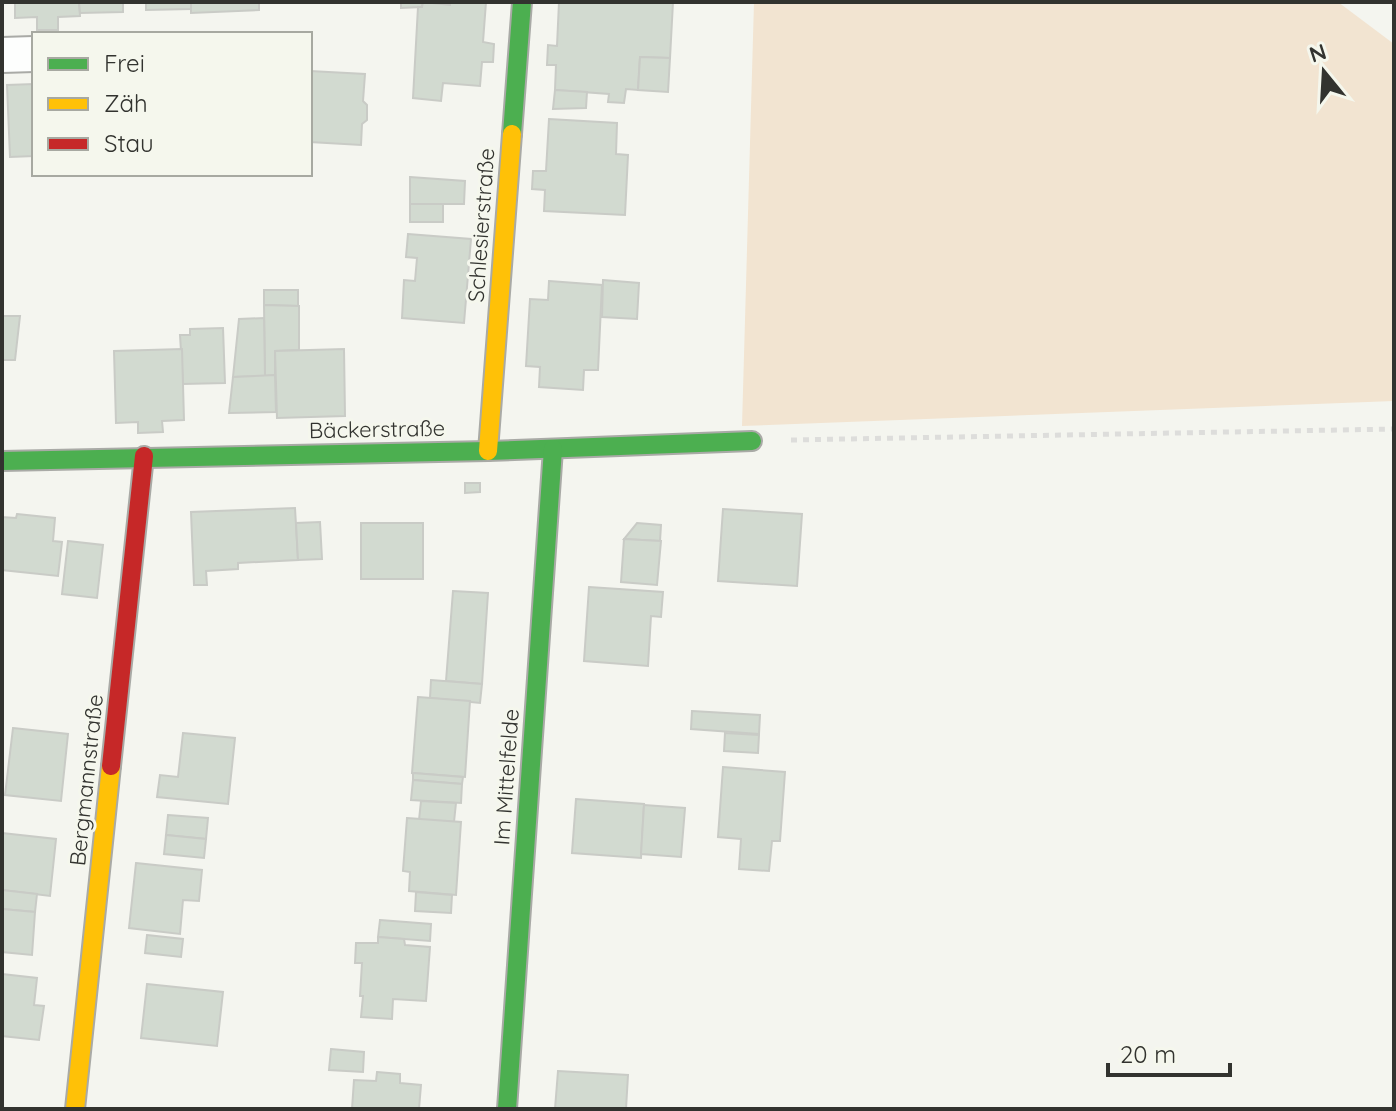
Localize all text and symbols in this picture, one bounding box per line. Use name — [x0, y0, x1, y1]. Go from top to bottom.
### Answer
legend — [32, 32, 312, 176]
north arrow — [1284, 32, 1364, 112]
text: N — [1306, 37, 1330, 69]
text: Frei — [104, 48, 145, 78]
text: Zäh — [104, 88, 148, 118]
text: Stau — [104, 128, 154, 158]
street label: Schlesierstraße — [462, 147, 500, 303]
street label: Bäckerstraße — [309, 414, 445, 444]
street label: Bergmannstraße — [63, 693, 109, 867]
street label: Im Mittelfelde — [487, 708, 525, 846]
scale bar — [1108, 1027, 1230, 1077]
text: 20 m — [1120, 1039, 1176, 1069]

